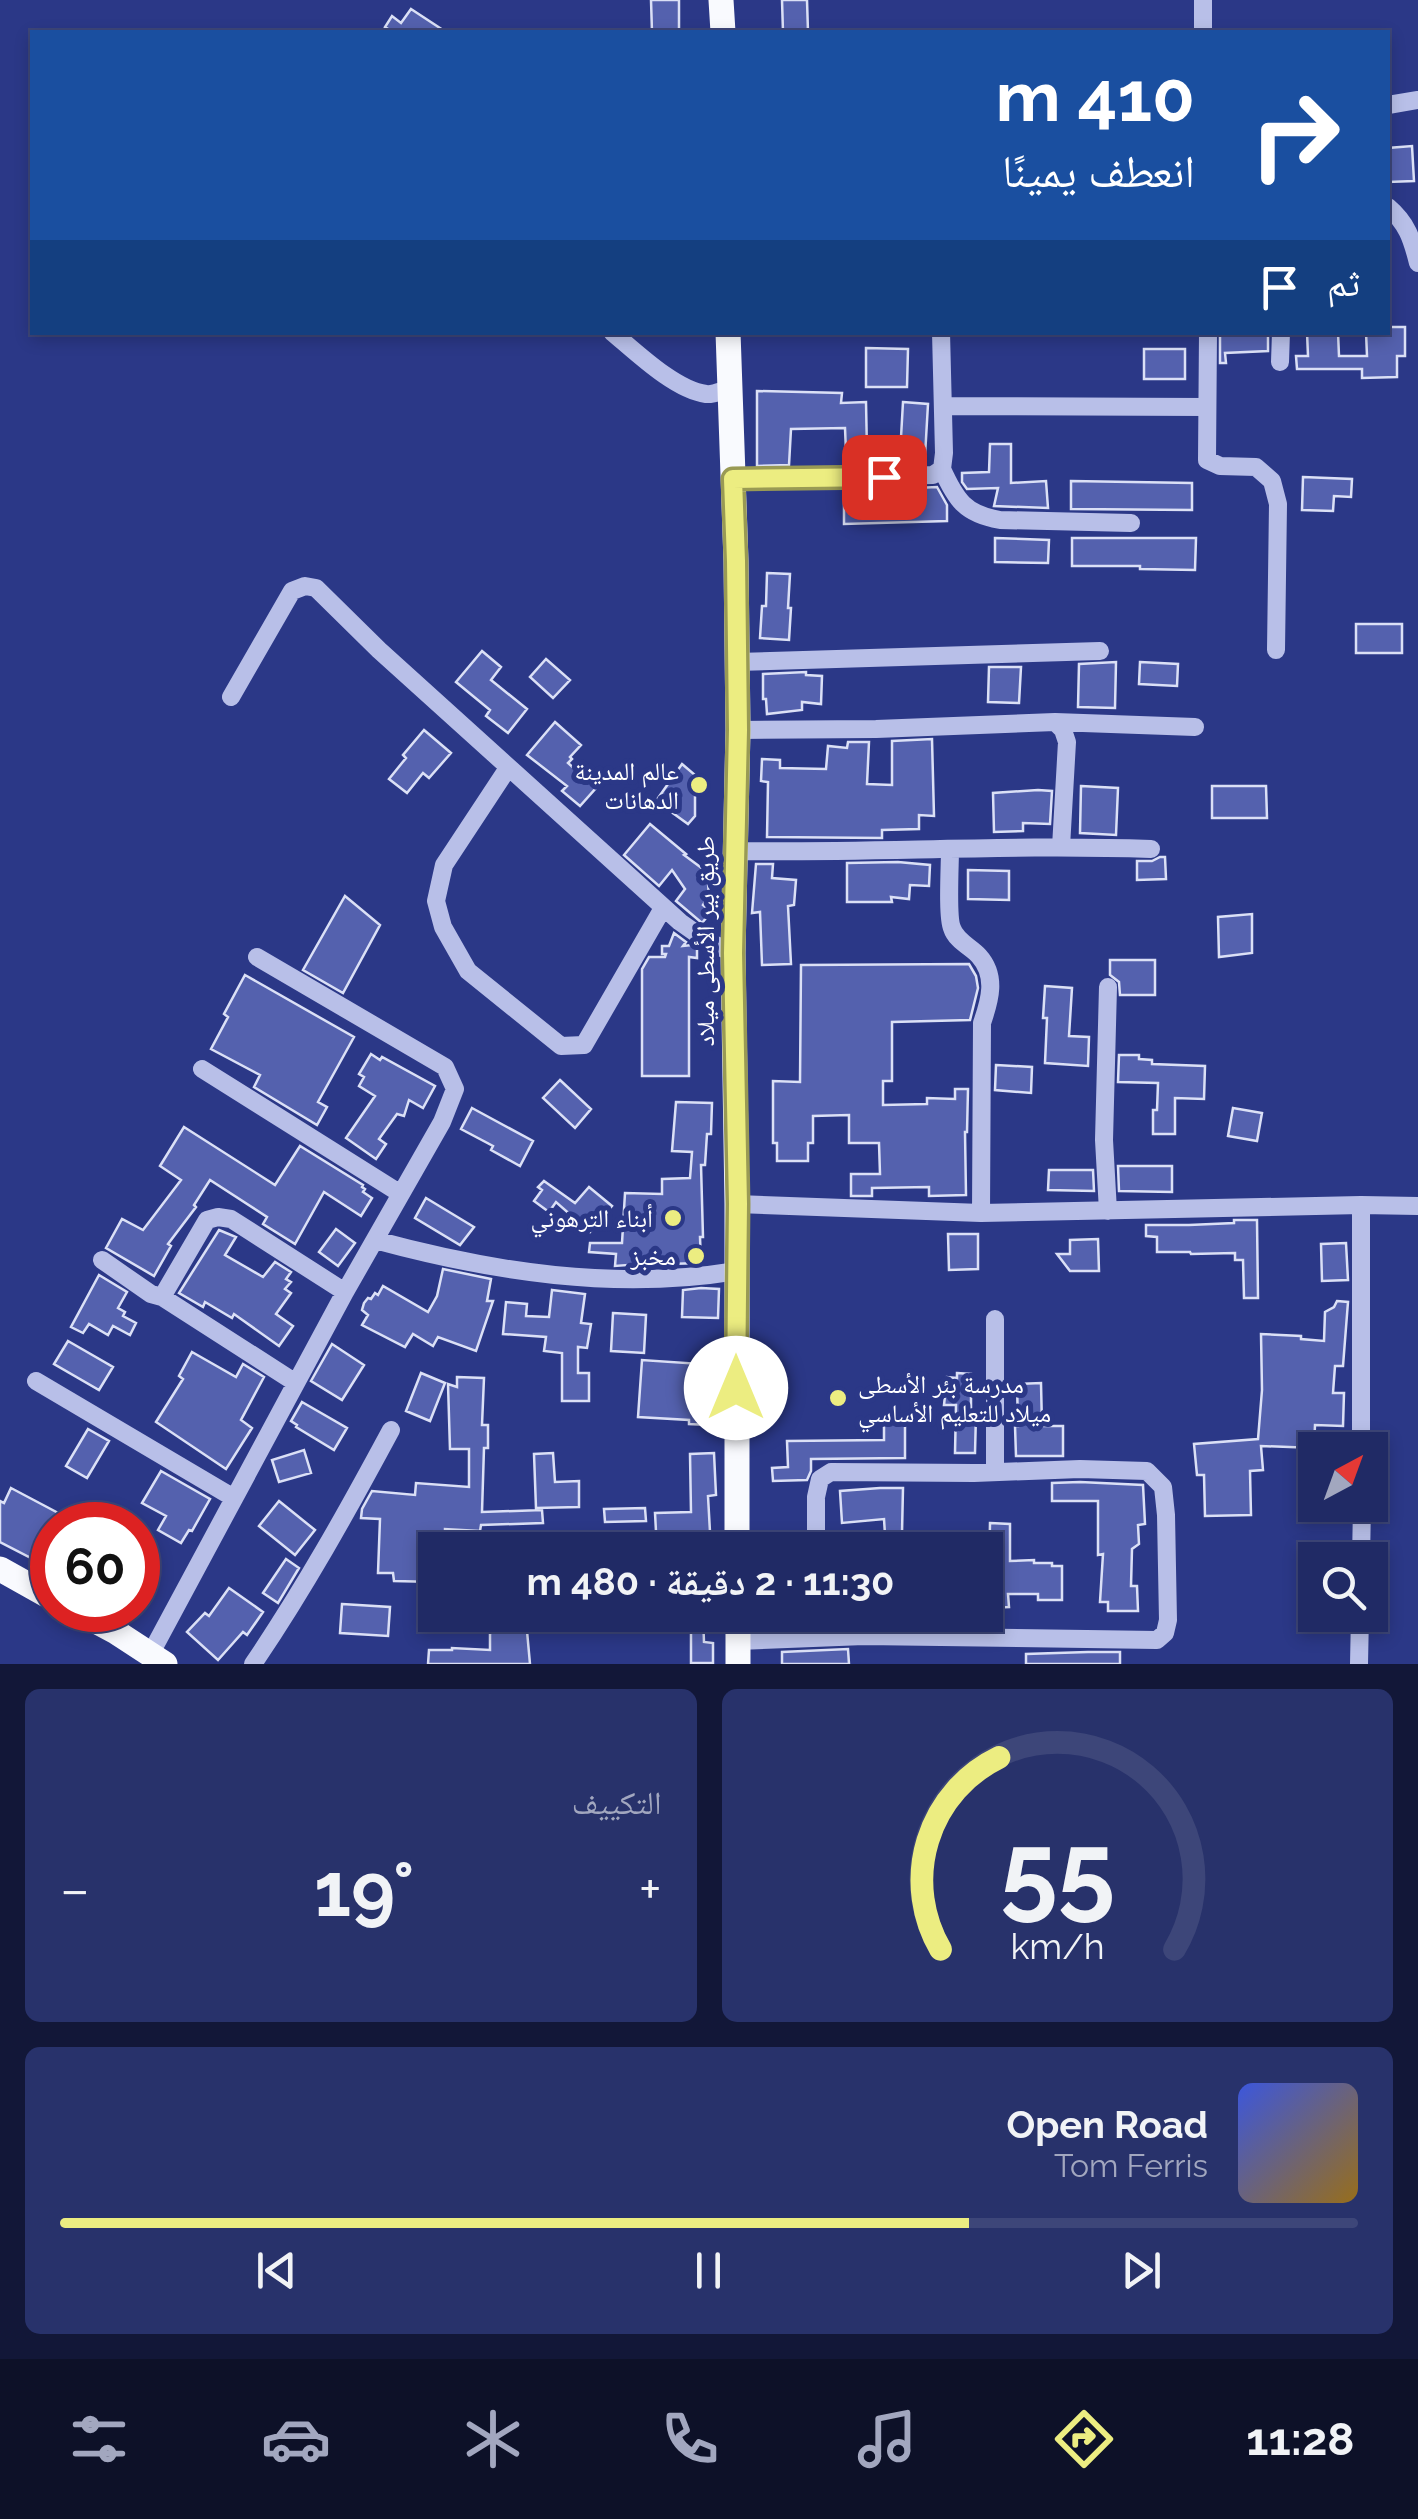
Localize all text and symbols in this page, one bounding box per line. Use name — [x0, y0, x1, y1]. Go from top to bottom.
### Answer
text: 410 m — [995, 55, 1195, 137]
icon: right — [1230, 70, 1360, 200]
text: انعطف يمينًا — [1002, 145, 1195, 198]
icon: arrive — [1252, 260, 1307, 315]
text: ثم — [1327, 260, 1360, 305]
pin — [842, 435, 927, 520]
icon: arrive — [857, 450, 912, 505]
place label: عالم المدينة الدهانات — [575, 756, 679, 815]
marker: عالم المدينة الدهانات — [688, 774, 710, 796]
street label: طريق بير الأسطى ميلاد — [690, 836, 721, 1046]
place label: أبناء الترهوني — [530, 1203, 653, 1238]
marker: أبناء الترهوني — [662, 1207, 684, 1229]
place label: مخبز — [630, 1241, 676, 1271]
marker: مخبز — [685, 1245, 707, 1267]
position arrow — [684, 1336, 788, 1440]
place label: مدرسة بئر الأسطى ميلاد للتعليم الأساسي — [858, 1369, 1051, 1433]
marker: مدرسة بئر الأسطى ميلاد للتعليم الأساسي — [827, 1387, 849, 1409]
north arrow — [1298, 1432, 1388, 1522]
map controls — [1298, 1432, 1388, 1632]
speed limit sign: 60 — [30, 1502, 160, 1632]
button: search — [1298, 1542, 1388, 1632]
text: 11:30 · 2 دقيقة · 480 m — [527, 1559, 894, 1604]
text: التكييف — [572, 1784, 662, 1821]
text: 55 — [1000, 1809, 1115, 1931]
text: 19° — [314, 1845, 414, 1934]
text: − — [60, 1857, 90, 1922]
text: + — [639, 1857, 662, 1922]
text: km/h — [1010, 1925, 1104, 1967]
text: Open Road — [1007, 2102, 1208, 2147]
text: Tom Ferris — [1054, 2147, 1208, 2184]
icon: previous — [249, 2243, 304, 2298]
icon: pause — [681, 2243, 736, 2298]
icon: next — [1114, 2243, 1169, 2298]
icon: filters — [64, 2404, 134, 2474]
icon: car — [261, 2404, 331, 2474]
icon: climate — [458, 2404, 528, 2474]
icon: phone — [655, 2404, 725, 2474]
icon: music — [852, 2404, 922, 2474]
icon: directions — [1049, 2404, 1119, 2474]
text: 11:28 — [1246, 2413, 1354, 2466]

